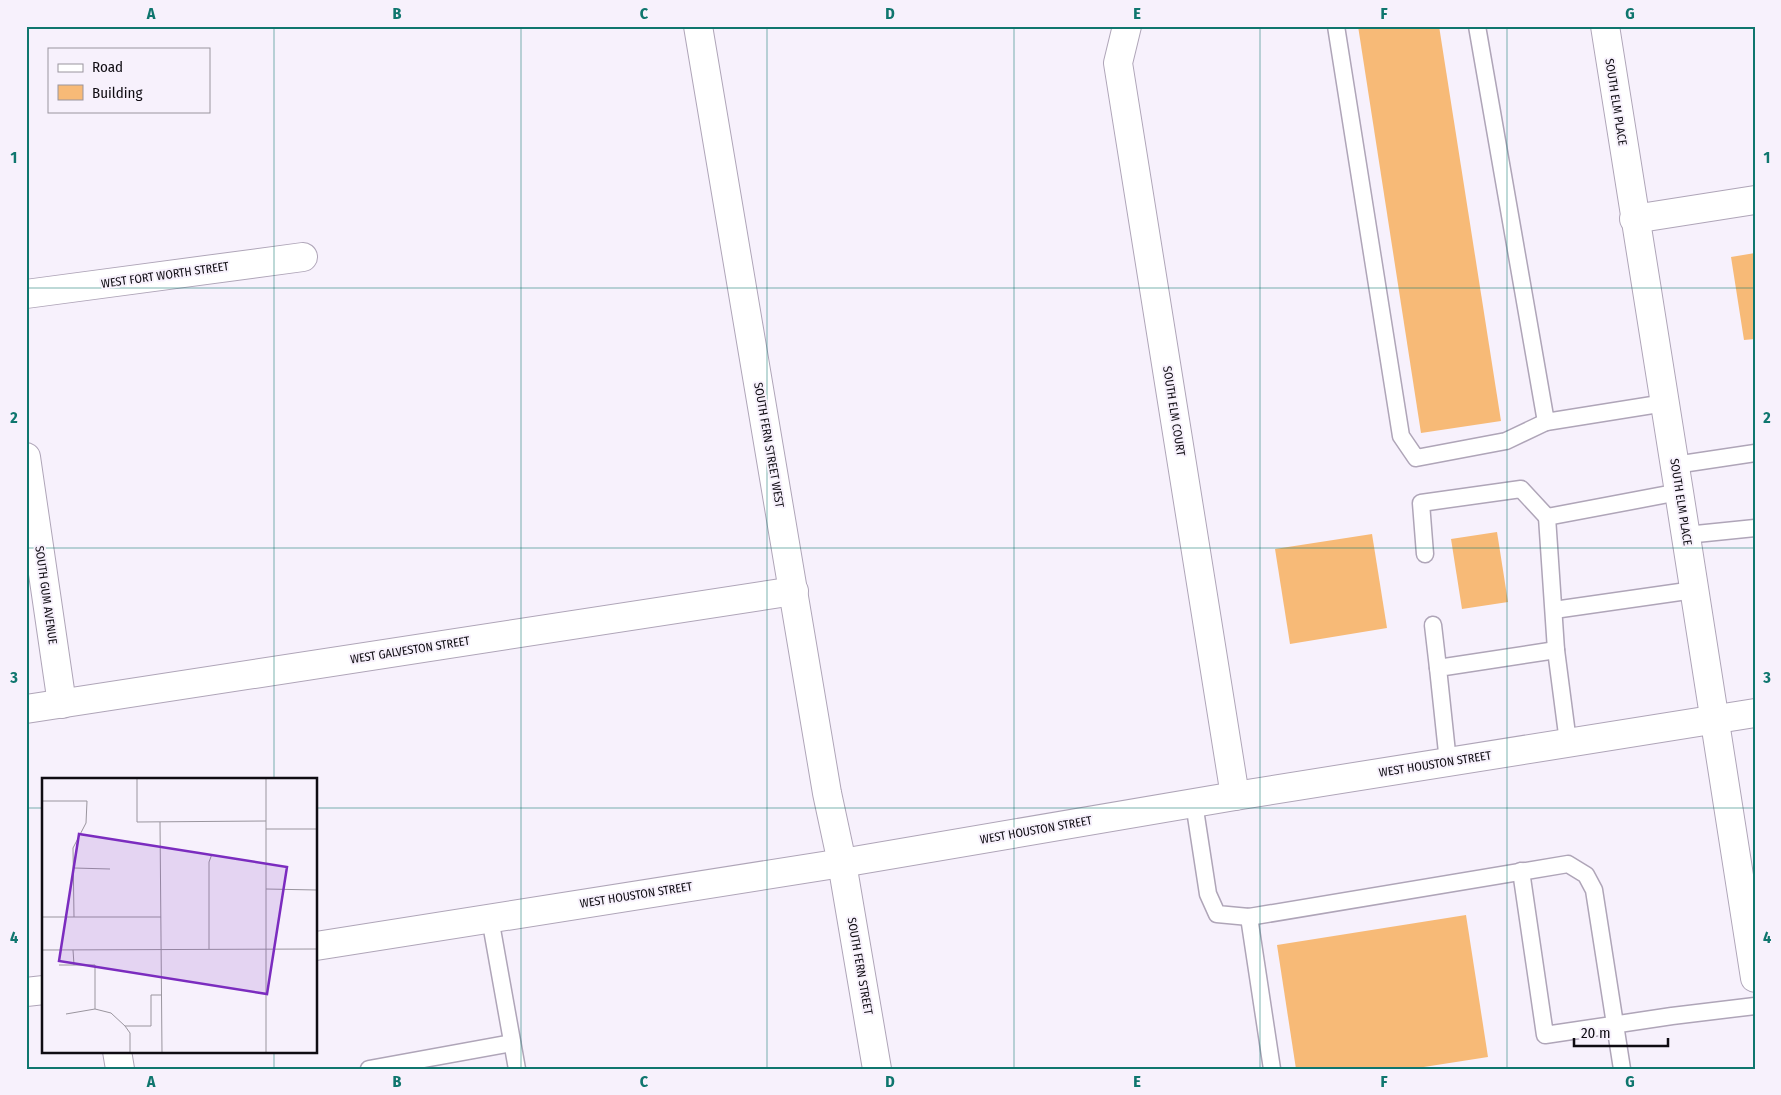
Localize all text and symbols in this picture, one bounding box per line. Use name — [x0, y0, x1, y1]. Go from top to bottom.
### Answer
text: A — [146, 4, 156, 23]
text: B — [393, 4, 402, 23]
text: C — [640, 4, 649, 23]
text: D — [885, 4, 895, 23]
text: E — [1133, 4, 1141, 23]
text: F — [1380, 4, 1388, 23]
text: G — [1625, 4, 1635, 23]
legend — [48, 48, 210, 112]
text: Road — [92, 58, 123, 76]
street label: SOUTH ELM PLACE — [1602, 58, 1630, 147]
text: Building — [92, 84, 143, 102]
text: 1 — [11, 148, 17, 167]
text: 1 — [1764, 148, 1770, 167]
street label: WEST FORT WORTH STREET — [100, 259, 230, 291]
street label: SOUTH ELM COURT — [1160, 365, 1188, 457]
street label: SOUTH FERN STREET WEST — [751, 381, 787, 509]
text: 2 — [9, 408, 18, 427]
text: 2 — [1762, 408, 1771, 427]
street label: SOUTH ELM PLACE — [1667, 458, 1695, 547]
street label: SOUTH GUM AVENUE — [32, 545, 60, 646]
street label: WEST GALVESTON STREET — [349, 634, 471, 666]
text: 3 — [9, 668, 18, 687]
text: 3 — [1762, 668, 1771, 687]
street label: WEST HOUSTON STREET — [1378, 748, 1493, 780]
inset map — [42, 778, 318, 1052]
street label: WEST HOUSTON STREET — [979, 813, 1093, 847]
street label: WEST HOUSTON STREET — [579, 879, 694, 911]
street label: SOUTH FERN STREET — [845, 916, 876, 1016]
text: 4 — [10, 928, 18, 947]
text: 4 — [1763, 928, 1771, 947]
scale bar — [1574, 1015, 1667, 1047]
text: 20 m — [1581, 1024, 1611, 1042]
text: A — [146, 1072, 156, 1091]
text: B — [393, 1072, 402, 1091]
text: C — [640, 1072, 649, 1091]
text: D — [885, 1072, 895, 1091]
text: E — [1133, 1072, 1141, 1091]
text: F — [1380, 1072, 1388, 1091]
text: G — [1625, 1072, 1635, 1091]

